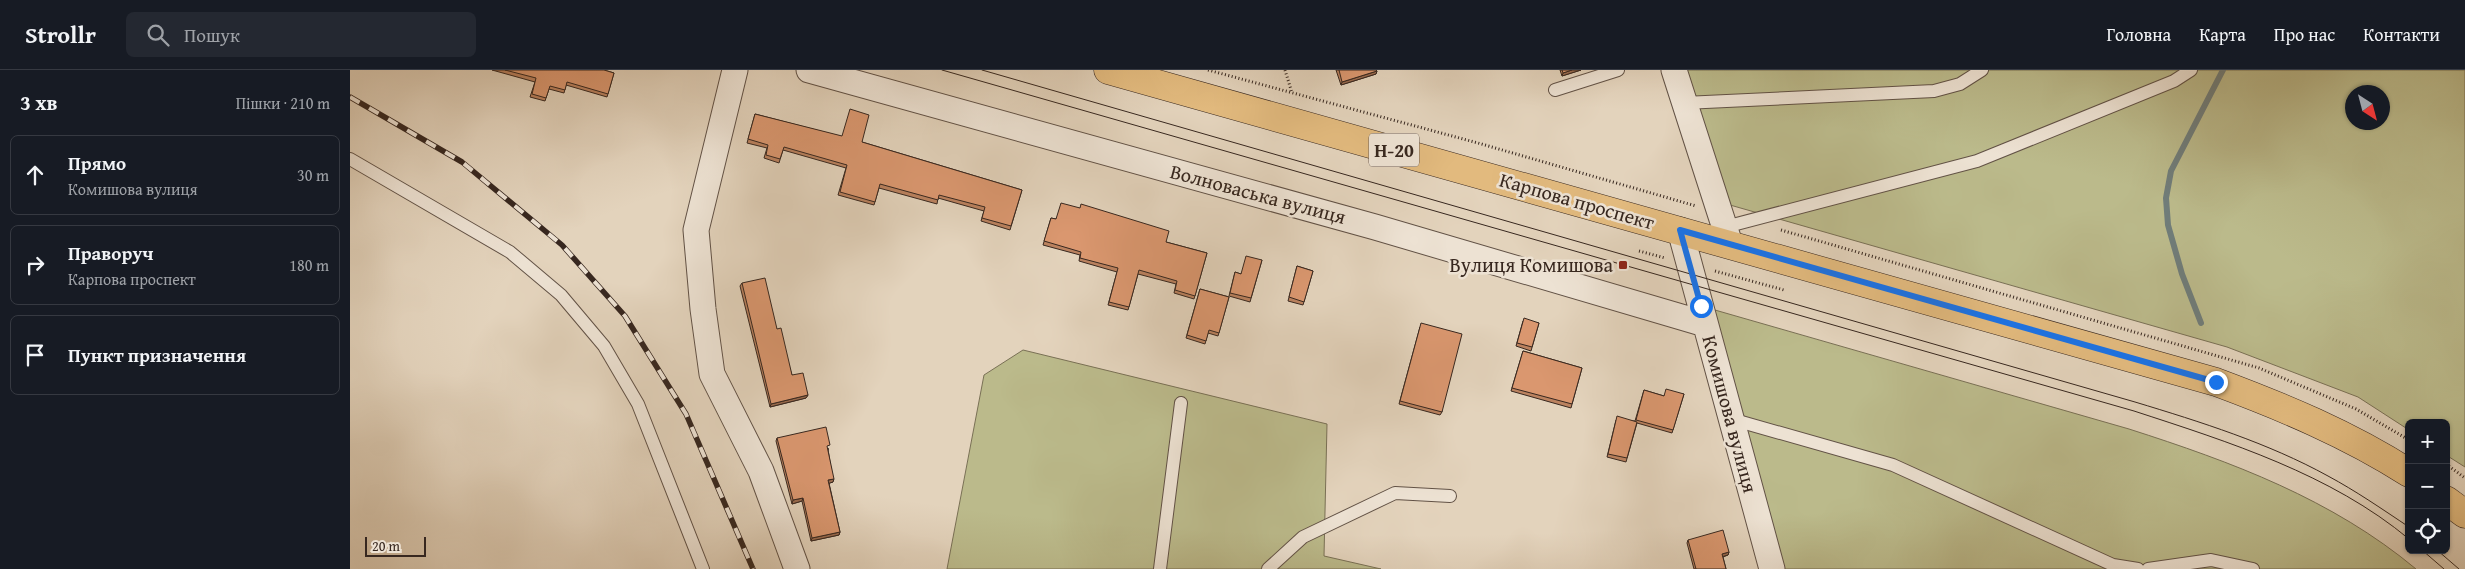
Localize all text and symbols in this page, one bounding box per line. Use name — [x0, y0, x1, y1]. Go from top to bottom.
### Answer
search box — [126, 12, 476, 57]
text: Strollr — [25, 17, 96, 52]
icon: search — [144, 21, 172, 49]
text: Пошук — [184, 21, 240, 49]
text: Головна — [2106, 21, 2171, 48]
text: Карта — [2199, 21, 2246, 48]
text: Про нас — [2274, 21, 2335, 48]
text: Контакти — [2363, 21, 2440, 48]
north arrow — [2345, 85, 2390, 130]
text: 3 хв — [20, 87, 58, 118]
text: Пішки · 210 m — [236, 91, 330, 115]
road number: Н-20 — [1369, 134, 1419, 166]
text: Прямо — [68, 149, 126, 177]
street label: Волноваська вулиця — [1167, 156, 1349, 231]
icon: ahead — [21, 161, 49, 189]
text: 30 m — [297, 163, 329, 187]
street label: Карпова проспект — [1496, 165, 1658, 237]
text: Комишова вулиця — [68, 177, 198, 201]
text: Праворуч — [68, 239, 153, 267]
place label: Вулиця Комишова — [1449, 250, 1613, 279]
icon: right — [21, 251, 49, 279]
text: 180 m — [289, 253, 329, 277]
marker: Вулиця Комишова — [1617, 259, 1629, 271]
text: Карпова проспект — [68, 267, 196, 291]
route start — [1690, 295, 1713, 318]
street label: Комишова вулиця — [1696, 332, 1765, 496]
icon: arrive — [21, 341, 49, 369]
text: Пункт призначення — [68, 341, 246, 369]
route end — [2205, 371, 2228, 394]
map controls — [2405, 419, 2450, 554]
button: + — [2405, 419, 2450, 464]
button: − — [2405, 464, 2450, 509]
button: locate — [2405, 509, 2450, 554]
scale bar — [365, 534, 426, 557]
text: 20 m — [372, 536, 400, 556]

